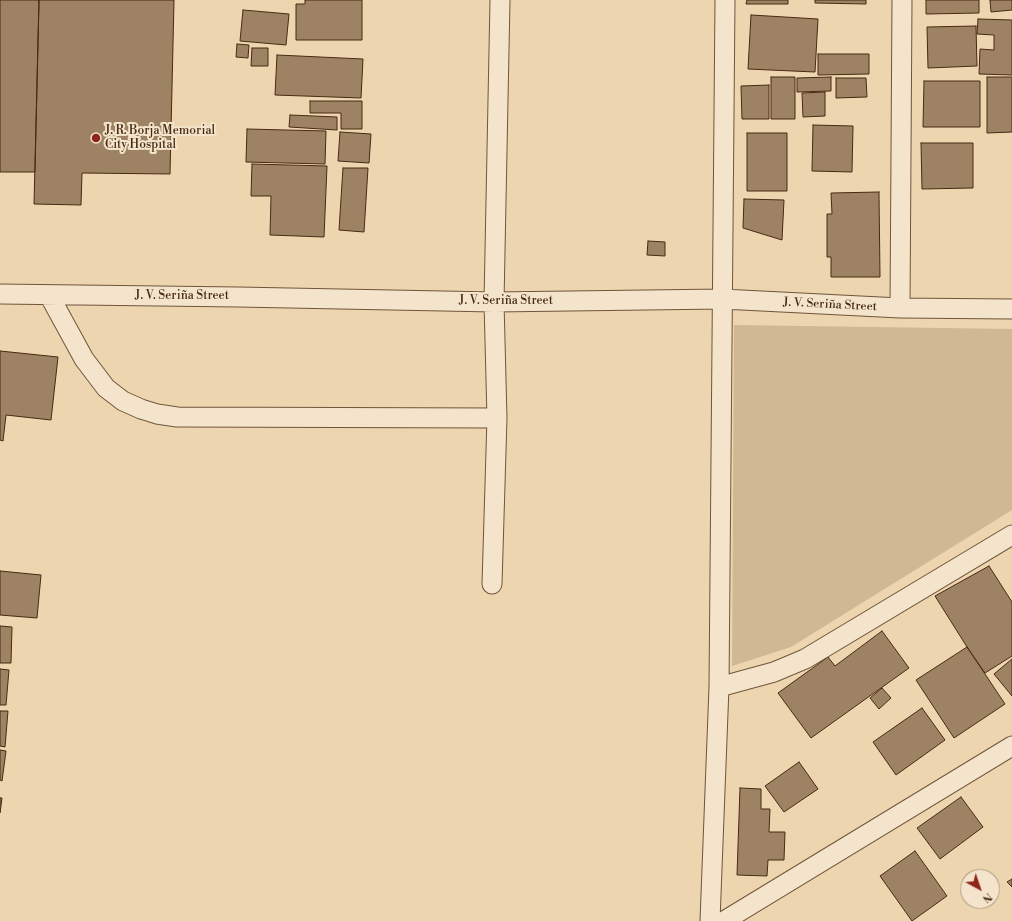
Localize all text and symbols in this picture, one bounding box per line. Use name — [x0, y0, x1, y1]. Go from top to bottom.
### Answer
place label: J. R. Borja Memorial City Hospital — [105, 124, 215, 152]
marker: J. R. Borja Memorial City Hospital — [90, 132, 102, 144]
street label: J. V. Seriña Street — [135, 289, 229, 303]
street label: J. V. Seriña Street — [459, 294, 553, 308]
street label: J. V. Seriña Street — [783, 295, 877, 315]
north arrow — [960, 869, 1000, 909]
text: N — [979, 889, 995, 906]

